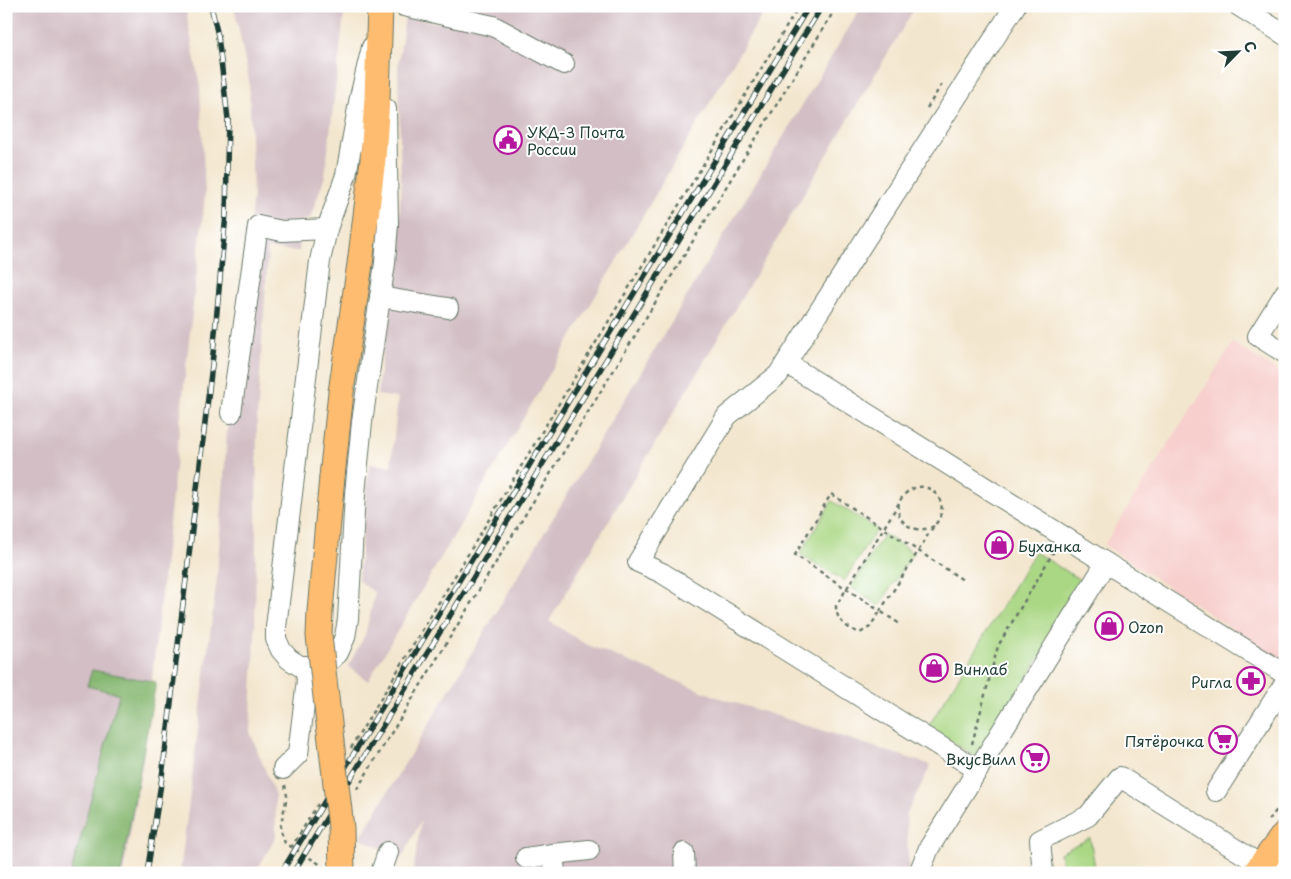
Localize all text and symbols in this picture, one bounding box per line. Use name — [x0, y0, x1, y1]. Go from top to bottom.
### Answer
north arrow — [1214, 28, 1264, 78]
text: С — [1239, 37, 1262, 56]
place label: УКД-3 Почта России — [527, 120, 625, 160]
public building icon: УКД-3 Почта России — [493, 125, 523, 155]
shop icon: Буханка — [984, 530, 1014, 560]
place label: Буханка — [1018, 534, 1082, 557]
shop icon: Ozon — [1094, 611, 1124, 641]
place label: Ozon — [1128, 615, 1164, 638]
shop icon: Винлаб — [919, 653, 949, 683]
place label: Винлаб — [953, 657, 1007, 680]
pharmacy icon: Ригла — [1236, 666, 1266, 696]
place label: Ригла — [1191, 670, 1233, 693]
supermarket icon: Пятёрочка — [1208, 725, 1238, 755]
place label: Пятёрочка — [1125, 729, 1205, 752]
supermarket icon: ВкусВилл — [1020, 743, 1050, 773]
place label: ВкусВилл — [946, 747, 1016, 770]

